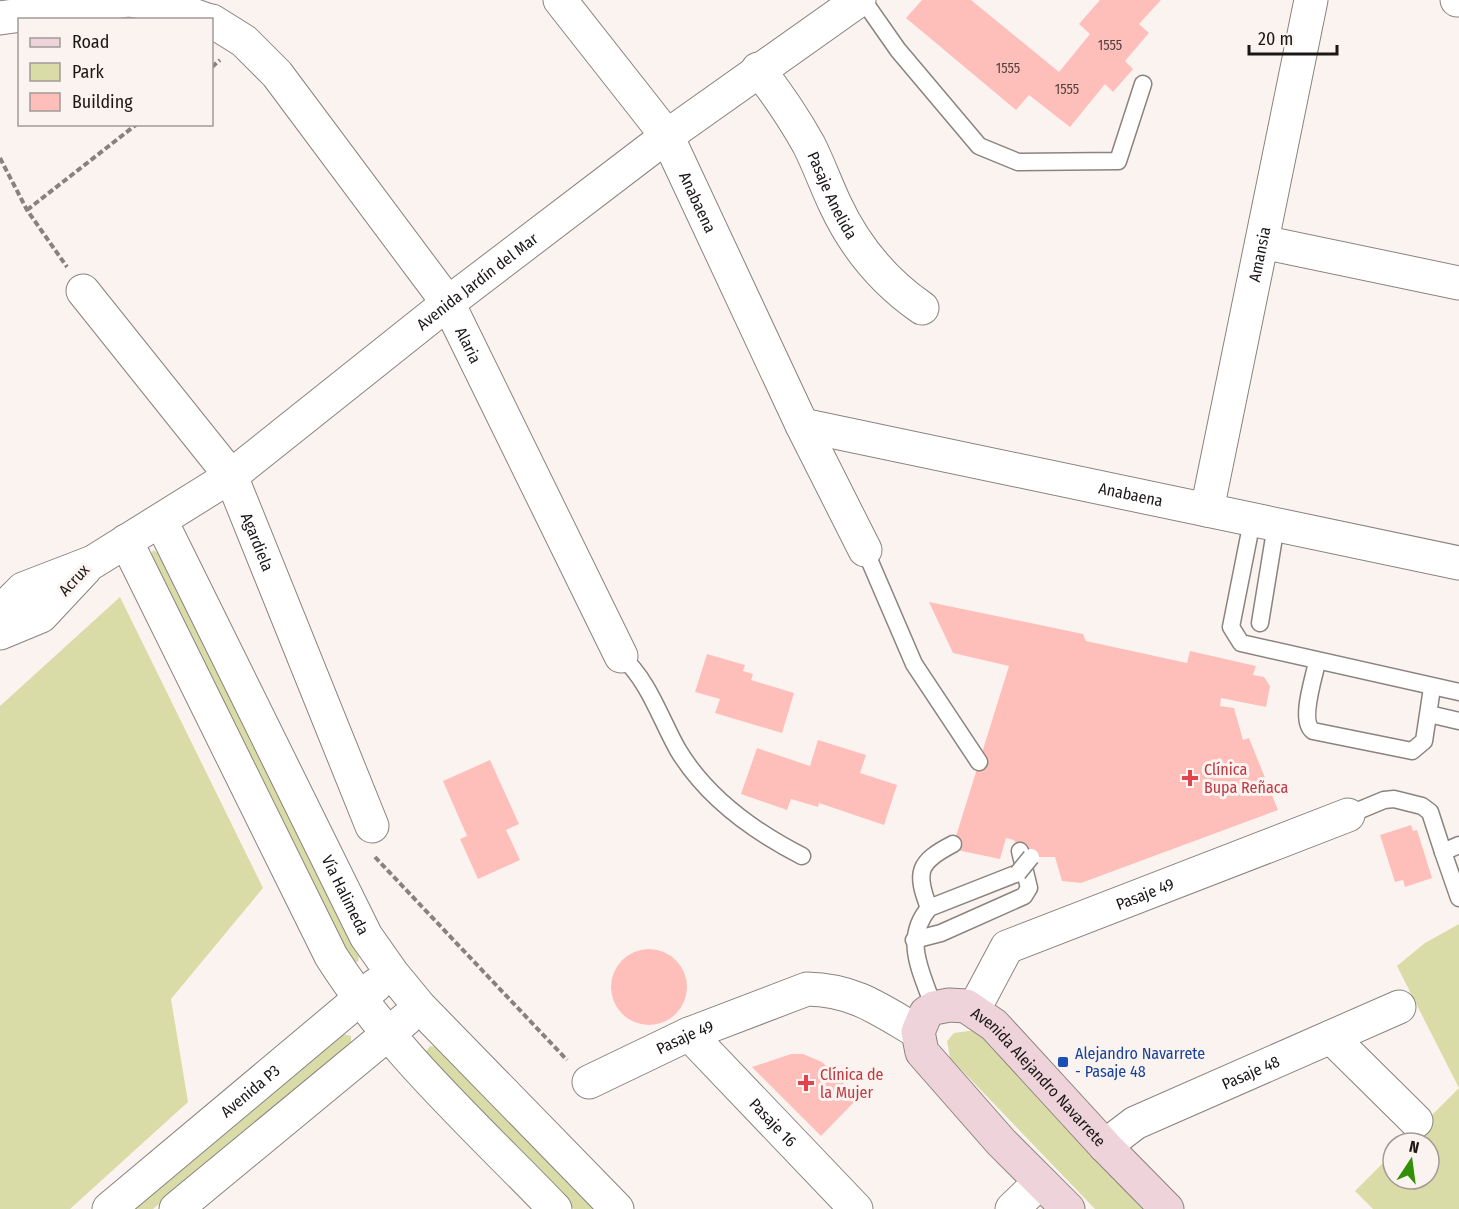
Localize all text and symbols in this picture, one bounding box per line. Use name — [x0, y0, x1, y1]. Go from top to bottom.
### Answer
legend — [18, 18, 213, 126]
scale bar — [1249, 18, 1338, 56]
text: 20 m — [1258, 28, 1293, 50]
text: Road — [72, 31, 109, 53]
house number: 1555 — [1098, 37, 1122, 54]
house number: 1555 — [996, 60, 1020, 77]
text: Park — [72, 61, 105, 83]
house number: 1555 — [1055, 81, 1079, 98]
text: Building — [72, 91, 133, 113]
street label: Pasaje Anelida — [804, 148, 862, 243]
street label: Anabaena — [675, 169, 720, 236]
street label: Amansia — [1244, 225, 1274, 283]
street label: Avenida Jardín del Mar — [413, 228, 542, 334]
street label: Alaria — [452, 324, 486, 366]
street label: Anabaena — [1097, 478, 1165, 510]
street label: Agardiela — [237, 510, 278, 574]
street label: Acrux — [55, 560, 93, 600]
place label: Clínica Bupa Reñaca — [1204, 760, 1288, 797]
marker: Clínica Bupa Reñaca — [1181, 769, 1199, 787]
street label: Vía Halimeda — [318, 852, 373, 938]
street label: Pasaje 49 — [1113, 874, 1177, 913]
street label: Avenida Alejandro Navarrete — [968, 1003, 1110, 1150]
street label: Pasaje 49 — [653, 1016, 716, 1058]
place label: Alejandro Navarrete - Pasaje 48 — [1075, 1044, 1205, 1081]
street label: Pasaje 48 — [1219, 1051, 1282, 1093]
marker: Alejandro Navarrete - Pasaje 48 — [1056, 1055, 1070, 1069]
street label: Avenida P3 — [217, 1061, 283, 1121]
place label: Clínica de la Mujer — [820, 1065, 884, 1102]
marker: Clínica de la Mujer — [797, 1074, 815, 1092]
street label: Pasaje 16 — [746, 1094, 801, 1150]
north arrow — [1381, 1131, 1441, 1191]
text: N — [1407, 1137, 1421, 1157]

